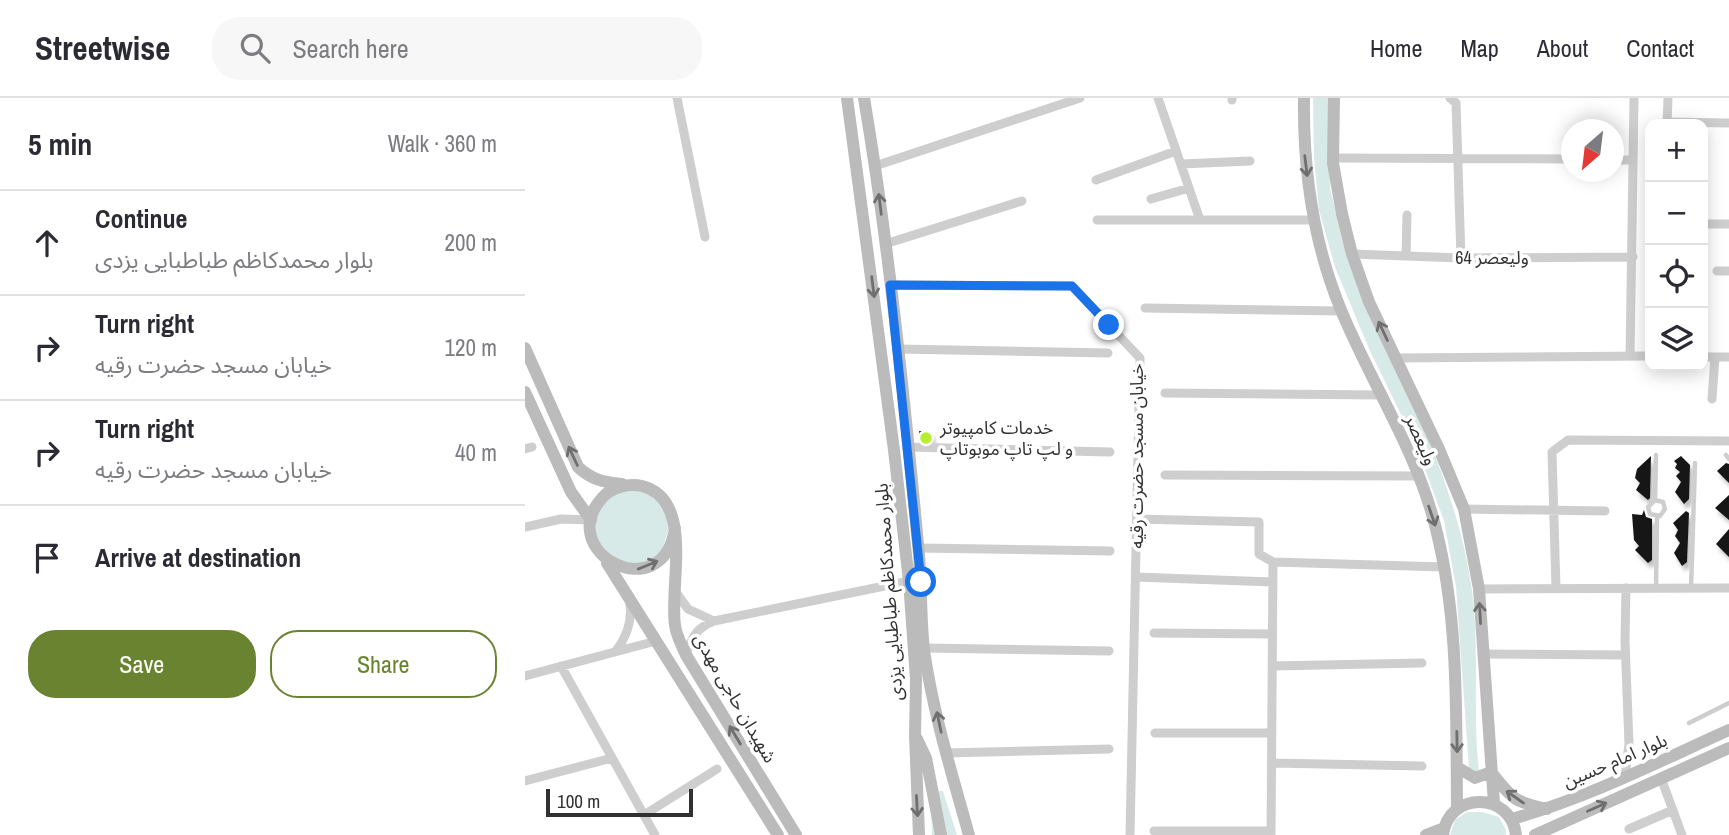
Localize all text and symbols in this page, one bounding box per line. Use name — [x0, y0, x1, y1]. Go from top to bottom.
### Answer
search box — [212, 17, 702, 80]
text: Streetwise — [35, 26, 170, 70]
icon: search — [236, 29, 274, 67]
text: Search here — [292, 31, 409, 66]
text: Home — [1370, 32, 1422, 64]
text: Map — [1460, 32, 1499, 64]
text: About — [1537, 32, 1588, 64]
text: Contact — [1626, 32, 1694, 64]
north arrow — [1561, 119, 1624, 182]
map controls — [1645, 119, 1708, 371]
button: + — [1645, 119, 1708, 182]
text: 5 min — [28, 124, 92, 164]
text: Walk · 360 m — [388, 128, 497, 159]
one-way arrow — [1299, 154, 1312, 177]
button: − — [1645, 182, 1708, 245]
one-way arrow — [873, 193, 886, 216]
text: Continue — [95, 201, 187, 236]
icon: ahead — [28, 224, 66, 262]
text: 200 m — [445, 227, 497, 258]
text: بلوار محمدکاظم طباطبایی یزدی — [95, 244, 373, 275]
street label: ولیعصر 64 — [1455, 245, 1529, 270]
button: locate — [1645, 245, 1708, 308]
one-way arrow — [866, 275, 879, 298]
text: Turn right — [95, 306, 194, 341]
button: layers — [1645, 308, 1708, 371]
route end — [1093, 309, 1124, 340]
one-way arrow — [1376, 321, 1389, 342]
icon: right — [28, 329, 66, 367]
text: 120 m — [445, 332, 497, 363]
text: خیابان مسجد حضرت رقیه — [95, 349, 332, 380]
street label: خیابان مسجد حضرت رقیه — [1124, 363, 1149, 549]
street label: ولیعصر — [1399, 410, 1444, 469]
text: Turn right — [95, 411, 194, 446]
place label: خدمات کامپیوتر و لپ تاپ موبوتاپ — [939, 415, 1073, 461]
marker: خدمات کامپیوتر و لپ تاپ موبوتاپ — [918, 430, 934, 446]
icon: right — [28, 434, 66, 472]
text: 40 m — [455, 437, 497, 468]
one-way arrow — [566, 446, 579, 467]
text: خیابان مسجد حضرت رقیه — [95, 454, 332, 485]
street label: بلوار محمدکاظم طباطبایی یزدی — [868, 482, 910, 702]
one-way arrow — [1427, 505, 1439, 527]
icon: arrive — [28, 539, 66, 577]
text: Arrive at destination — [95, 540, 301, 575]
one-way arrow — [637, 557, 658, 570]
route start — [905, 566, 936, 597]
one-way arrow — [1473, 602, 1486, 625]
street label: شهیدان حاجی مهدی — [688, 628, 783, 767]
button: Save — [28, 630, 256, 698]
button: Share — [270, 630, 497, 698]
one-way arrow — [932, 711, 945, 734]
one-way arrow — [728, 725, 742, 745]
street label: بلوار امام حسین — [1559, 727, 1672, 796]
one-way arrow — [1450, 730, 1463, 753]
scale bar — [546, 786, 693, 818]
text: 100 m — [557, 788, 600, 814]
one-way arrow — [1506, 789, 1525, 804]
one-way arrow — [911, 794, 924, 817]
one-way arrow — [1586, 800, 1607, 813]

